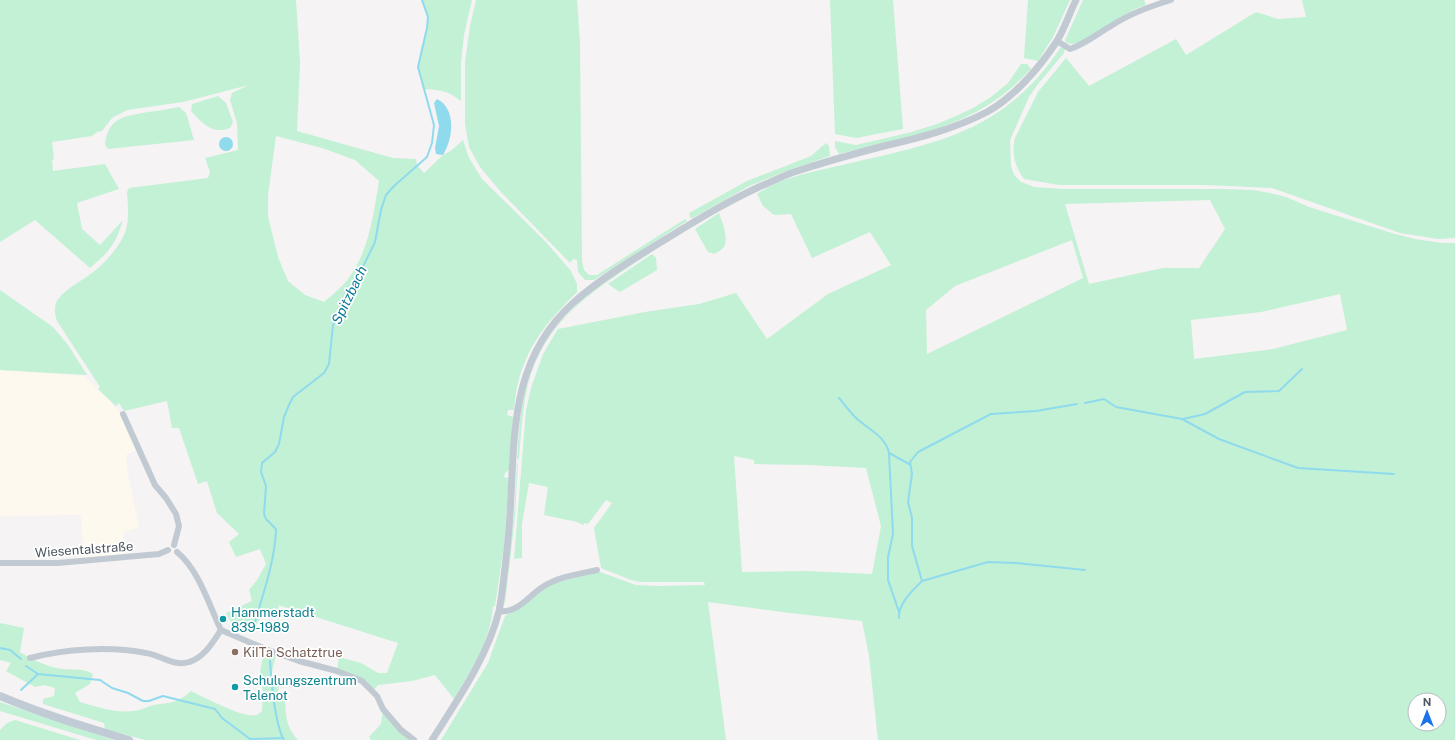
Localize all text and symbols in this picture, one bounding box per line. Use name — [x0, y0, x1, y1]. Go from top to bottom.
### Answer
water label: Spitzbach — [328, 263, 370, 327]
street label: Wiesentalstraße — [34, 539, 134, 560]
place label: Hammerstadt 839-1989 — [231, 605, 314, 635]
marker: Hammerstadt 839-1989 — [218, 614, 228, 624]
place label: KiITa Schatztrue — [243, 645, 343, 660]
marker: KiITa Schatztrue — [230, 647, 240, 657]
place label: Schulungszentrum Telenot — [243, 673, 357, 703]
marker: Schulungszentrum Telenot — [230, 682, 240, 692]
north arrow — [1407, 692, 1447, 732]
text: N — [1423, 696, 1431, 708]

